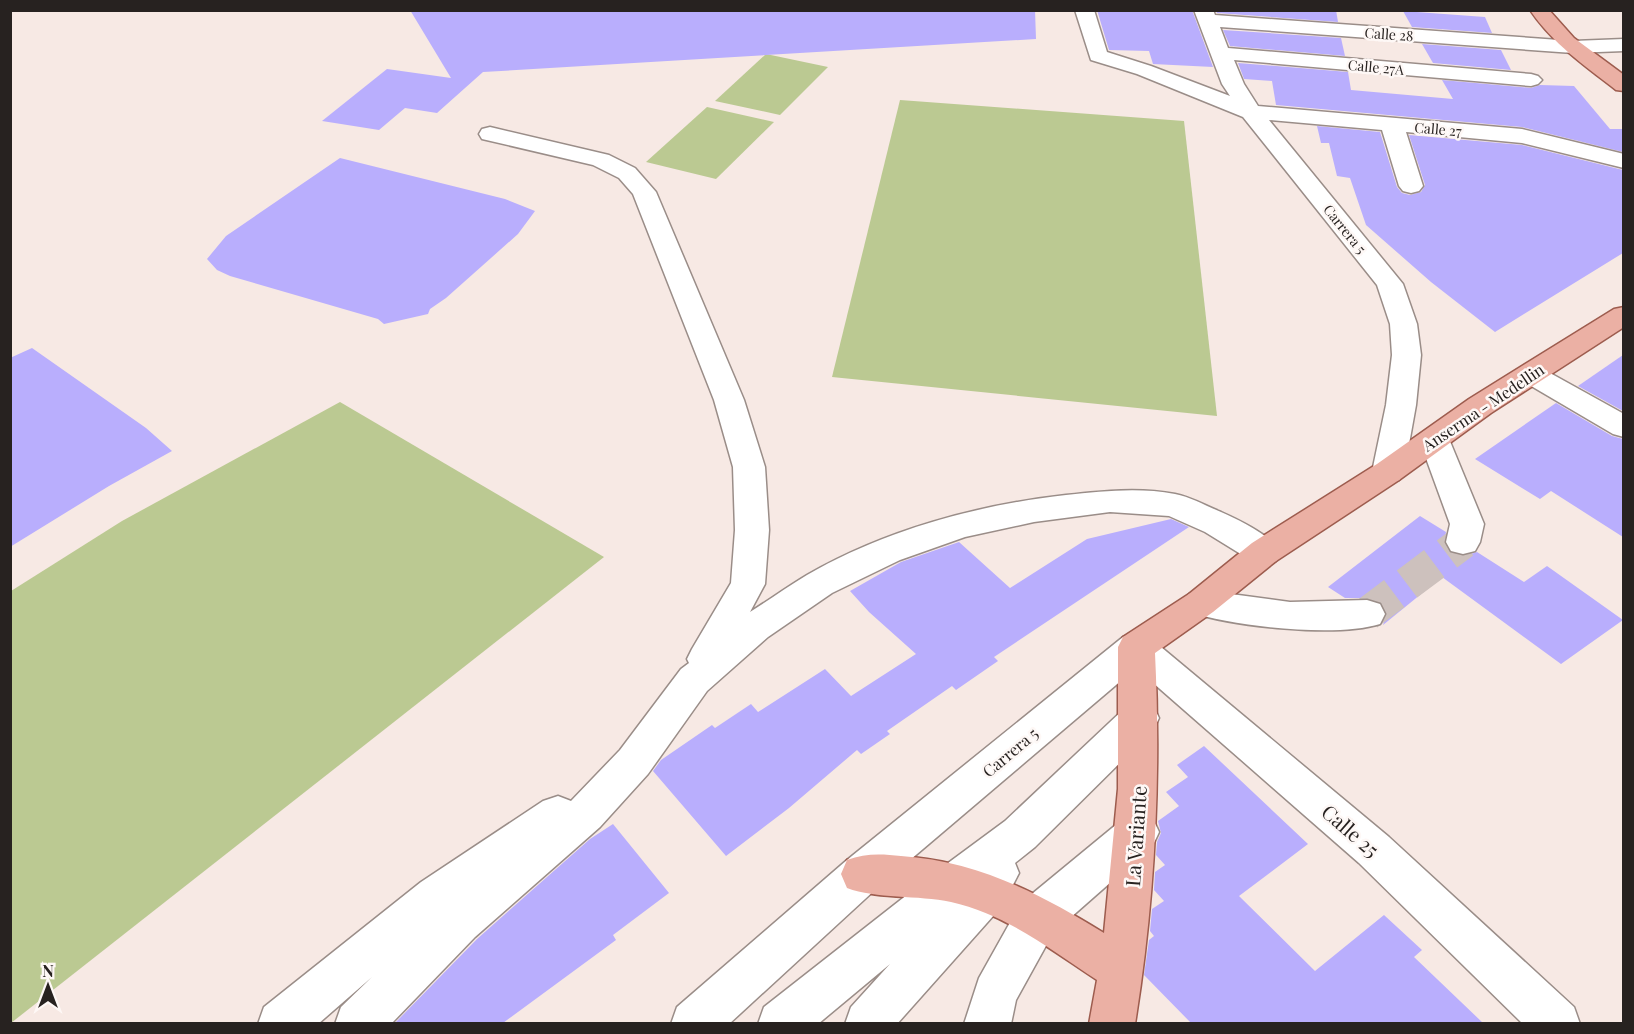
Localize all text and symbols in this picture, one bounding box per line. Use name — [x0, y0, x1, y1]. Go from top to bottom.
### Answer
street label: Calle 28 — [1364, 23, 1414, 45]
street label: Calle 27A — [1347, 55, 1405, 79]
street label: Calle 27 — [1414, 117, 1463, 141]
street label: Carrera 5 — [1319, 200, 1371, 258]
street label: Anserma - Medellin — [1417, 358, 1548, 456]
street label: Carrera 5 — [978, 723, 1042, 781]
street label: La Variante — [1118, 785, 1152, 887]
street label: Calle 25 — [1317, 798, 1385, 862]
north arrow — [18, 956, 78, 1016]
text: N — [42, 960, 54, 981]

